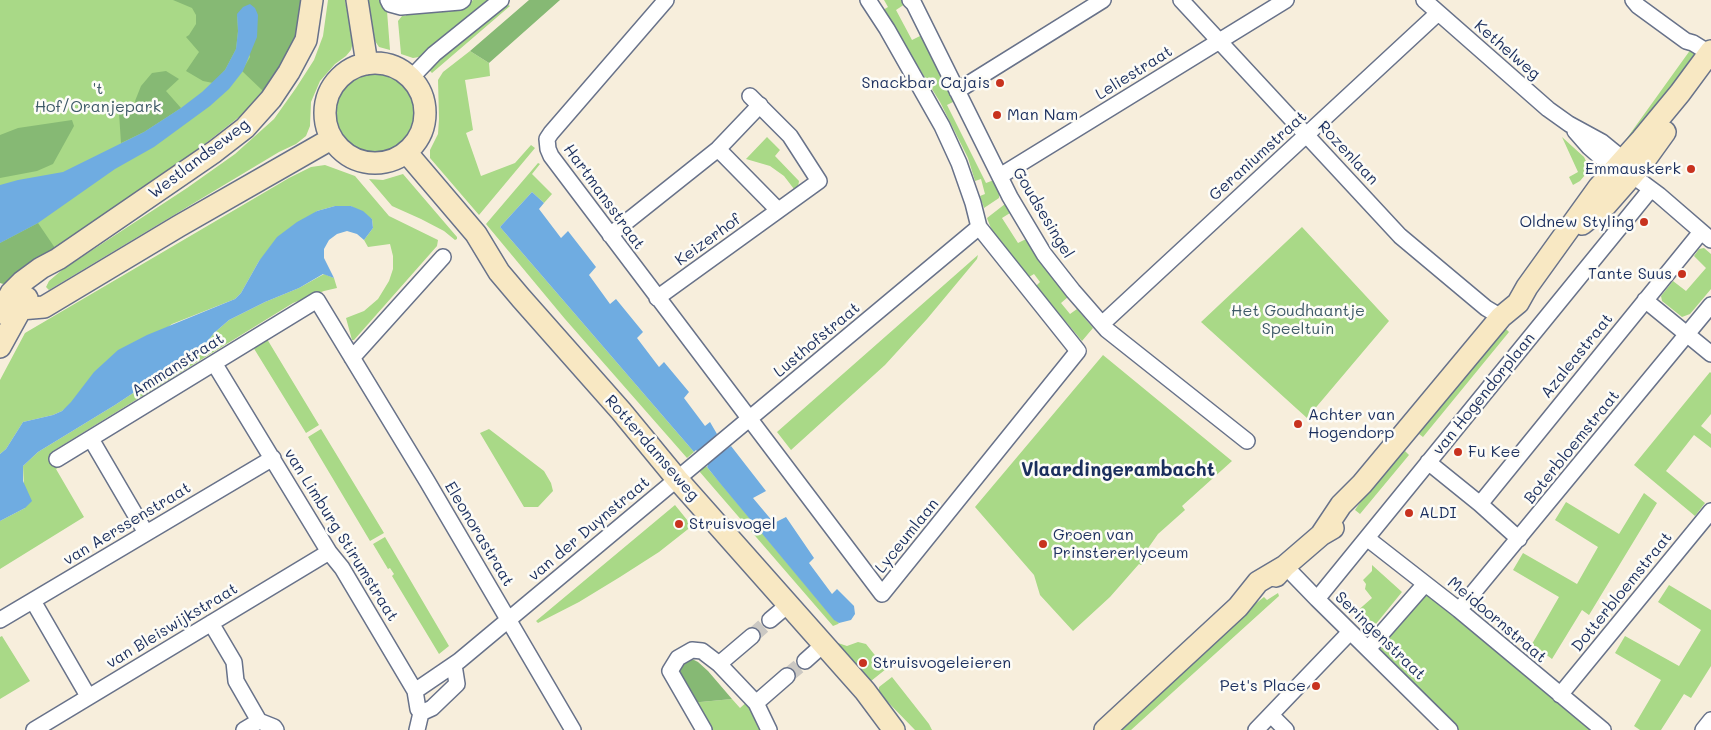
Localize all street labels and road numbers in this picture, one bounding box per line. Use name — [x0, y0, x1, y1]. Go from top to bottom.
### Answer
street label: Kethelweg — [1470, 16, 1544, 84]
street label: Leliestraat — [1092, 42, 1176, 104]
street label: Geraniumstraat — [1205, 107, 1311, 205]
street label: Westlandseweg — [145, 115, 253, 203]
street label: Rozenlaan — [1314, 117, 1382, 189]
street label: Hartmansstraat — [559, 141, 649, 253]
street label: Goudsesingel — [1008, 164, 1078, 262]
street label: Keizerhof — [672, 210, 744, 270]
street label: Lusthofstraat — [770, 298, 864, 382]
street label: Azaleastraat — [1537, 310, 1617, 402]
street label: Ammanstraat — [128, 329, 228, 401]
street label: van Hogendorplaan — [1429, 329, 1539, 459]
street label: Boterbloemstraat — [1520, 386, 1624, 508]
street label: Rotterdamseweg — [601, 391, 703, 505]
street label: van Limburg Stirumstraat — [280, 445, 402, 625]
street label: van der Duynstraat — [524, 473, 654, 585]
street label: van Aerssenstraat — [60, 478, 194, 570]
street label: Eleonorastraat — [440, 478, 518, 590]
street label: Lyceumlaan — [871, 495, 943, 577]
street label: Dotterbloemstraat — [1568, 528, 1676, 656]
street label: Meidoornstraat — [1444, 573, 1550, 667]
street label: van Bleiswijkstraat — [103, 579, 241, 673]
street label: Seringenstraat — [1331, 588, 1429, 684]

